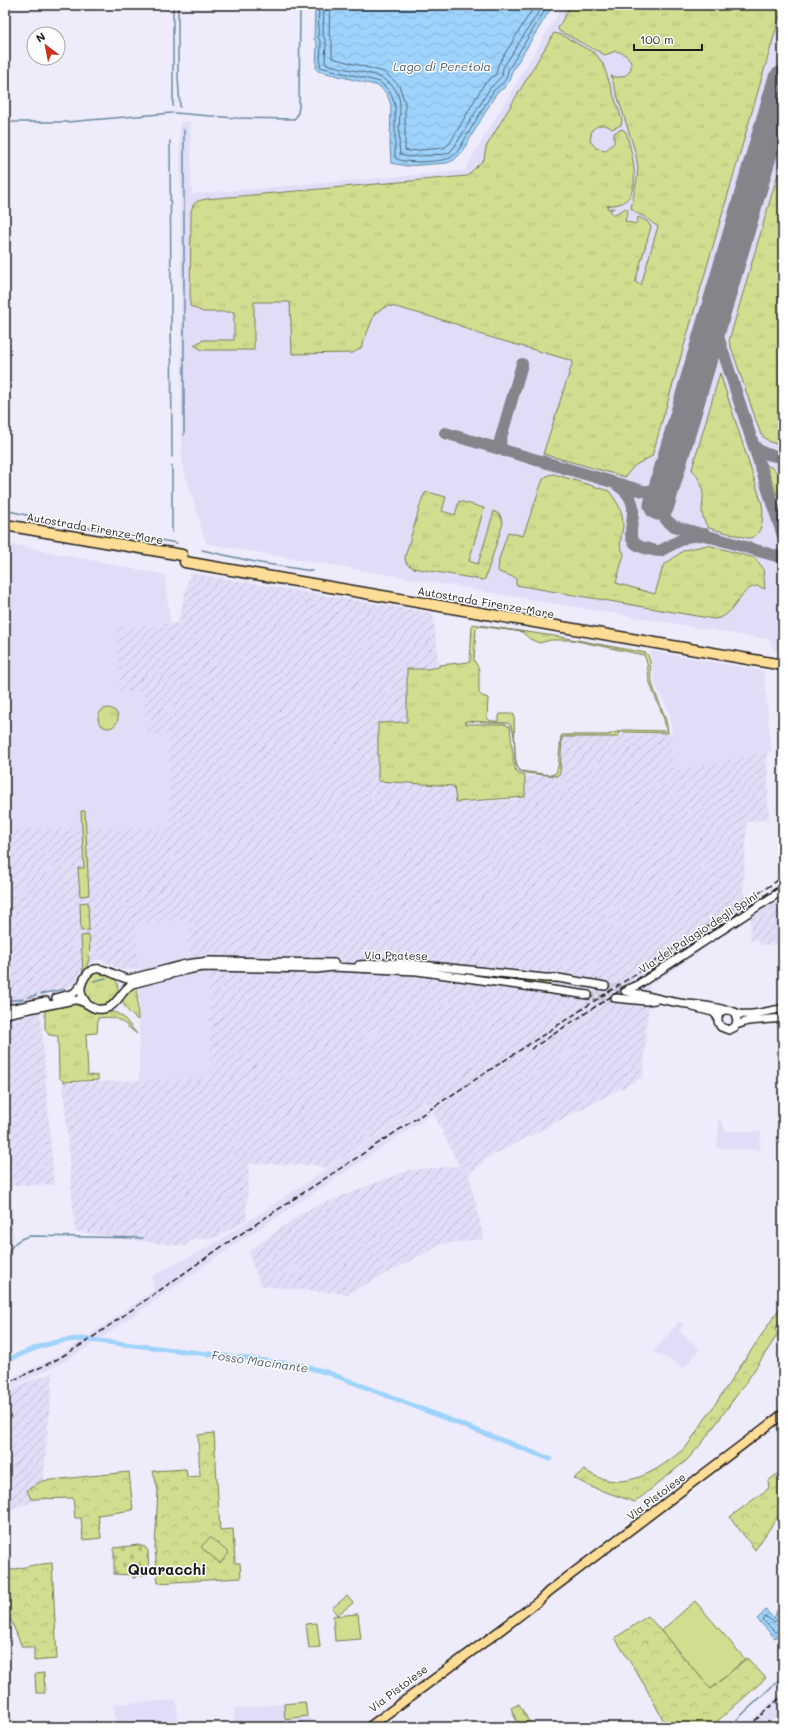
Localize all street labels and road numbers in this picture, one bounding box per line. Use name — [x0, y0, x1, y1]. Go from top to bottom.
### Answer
street label: Autostrada Firenze-Mare — [26, 509, 165, 547]
street label: Autostrada Firenze-Mare — [417, 583, 556, 621]
street label: Via del Palagio degli Spini — [635, 888, 761, 976]
street label: Via Pratese — [364, 947, 428, 963]
street label: Via Pistoiese — [624, 1469, 689, 1523]
street label: Via Pistoiese — [366, 1661, 431, 1715]

